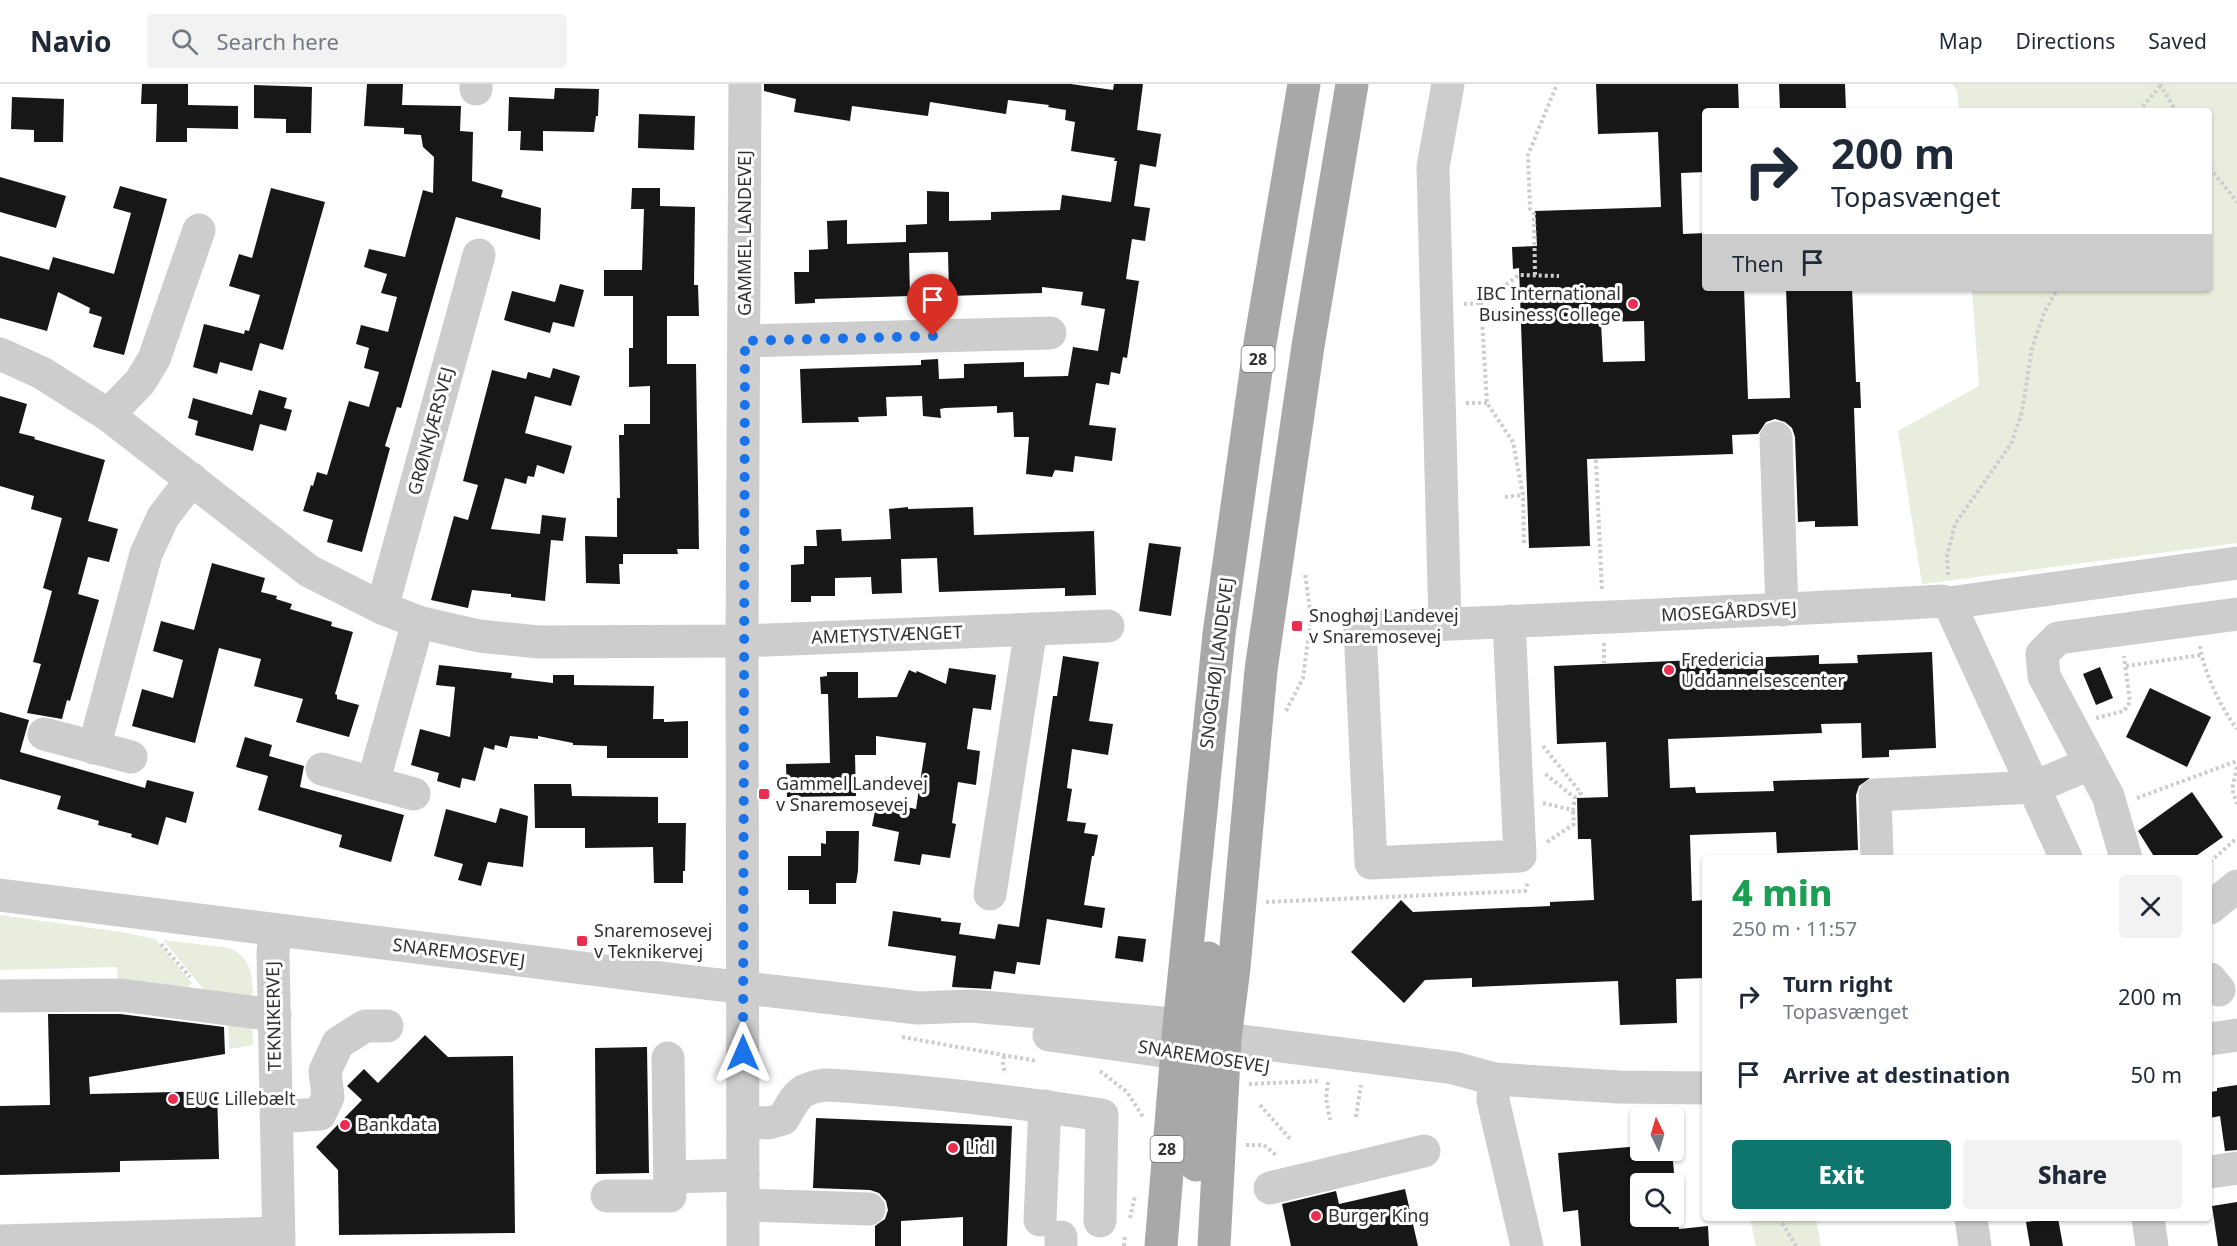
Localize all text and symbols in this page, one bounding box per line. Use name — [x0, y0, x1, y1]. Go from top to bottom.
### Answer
search box — [147, 14, 567, 68]
text: Navio — [30, 22, 111, 60]
icon: search — [168, 25, 201, 58]
text: Search here — [216, 26, 339, 56]
text: Map — [1939, 27, 1983, 55]
text: Directions — [2016, 27, 2115, 55]
text: Saved — [2148, 27, 2207, 55]
text: 200 m — [1831, 124, 1955, 181]
icon: right — [1732, 132, 1810, 210]
street label: GAMMEL LANDEVEJ — [732, 150, 756, 316]
text: Topasvænget — [1831, 178, 2000, 215]
icon: arrive — [1796, 246, 1829, 279]
text: Then — [1732, 248, 1784, 278]
pin — [907, 274, 958, 336]
place label: IBC International Business College — [1477, 281, 1621, 326]
icon: arrive — [916, 283, 949, 316]
marker: IBC International Business College — [1626, 297, 1640, 311]
road number: 28 — [1242, 346, 1274, 372]
street label: GRØNKJÆRSVEJ — [401, 364, 459, 498]
street label: SNOGHØJ LANDEVEJ — [1194, 576, 1238, 750]
street label: MOSEGÅRDSVEJ — [1660, 595, 1797, 627]
place label: Snoghøj Landevej v Snaremosevej — [1309, 603, 1459, 648]
street label: AMETYSTVÆNGET — [811, 619, 963, 649]
marker: Snoghøj Landevej v Snaremosevej — [1290, 619, 1304, 633]
place label: Fredericia Uddannelsescenter — [1681, 647, 1845, 692]
marker: Fredericia Uddannelsescenter — [1662, 663, 1676, 677]
place label: Gammel Landevej v Snaremosevej — [776, 771, 928, 816]
marker: Gammel Landevej v Snaremosevej — [757, 787, 771, 801]
text: 4 min — [1732, 868, 1833, 917]
button: close — [2119, 875, 2182, 938]
text: 250 m · 11:57 — [1732, 915, 1857, 942]
place label: Snaremosevej v Teknikervej — [594, 918, 712, 963]
street label: SNAREMOSEVEJ — [391, 932, 527, 972]
marker: Snaremosevej v Teknikervej — [575, 934, 589, 948]
street label: TEKNIKERVEJ — [260, 961, 286, 1071]
text: Turn right — [1783, 968, 1893, 998]
icon: right — [1732, 980, 1765, 1013]
text: 200 m — [2118, 981, 2182, 1011]
text: Topasvænget — [1783, 998, 1909, 1025]
position arrow — [711, 1021, 775, 1085]
street label: SNAREMOSEVEJ — [1136, 1034, 1272, 1078]
icon: arrive — [1732, 1058, 1765, 1091]
text: Arrive at destination — [1783, 1059, 2010, 1089]
text: 50 m — [2131, 1059, 2182, 1089]
place label: EUC Lillebælt — [185, 1086, 296, 1110]
marker: EUC Lillebælt — [166, 1092, 180, 1106]
north arrow — [1630, 1107, 1684, 1161]
map controls — [1630, 1107, 1684, 1227]
place label: Bankdata — [357, 1112, 437, 1136]
marker: Bankdata — [338, 1118, 352, 1132]
place label: Lidl — [965, 1135, 995, 1159]
road number: 28 — [1150, 1136, 1184, 1162]
button: Exit — [1732, 1140, 1951, 1209]
button: Share — [1963, 1140, 2182, 1209]
marker: Lidl — [946, 1141, 960, 1155]
button: search — [1630, 1173, 1684, 1227]
place label: Burger King — [1328, 1203, 1429, 1227]
marker: Burger King — [1309, 1209, 1323, 1223]

